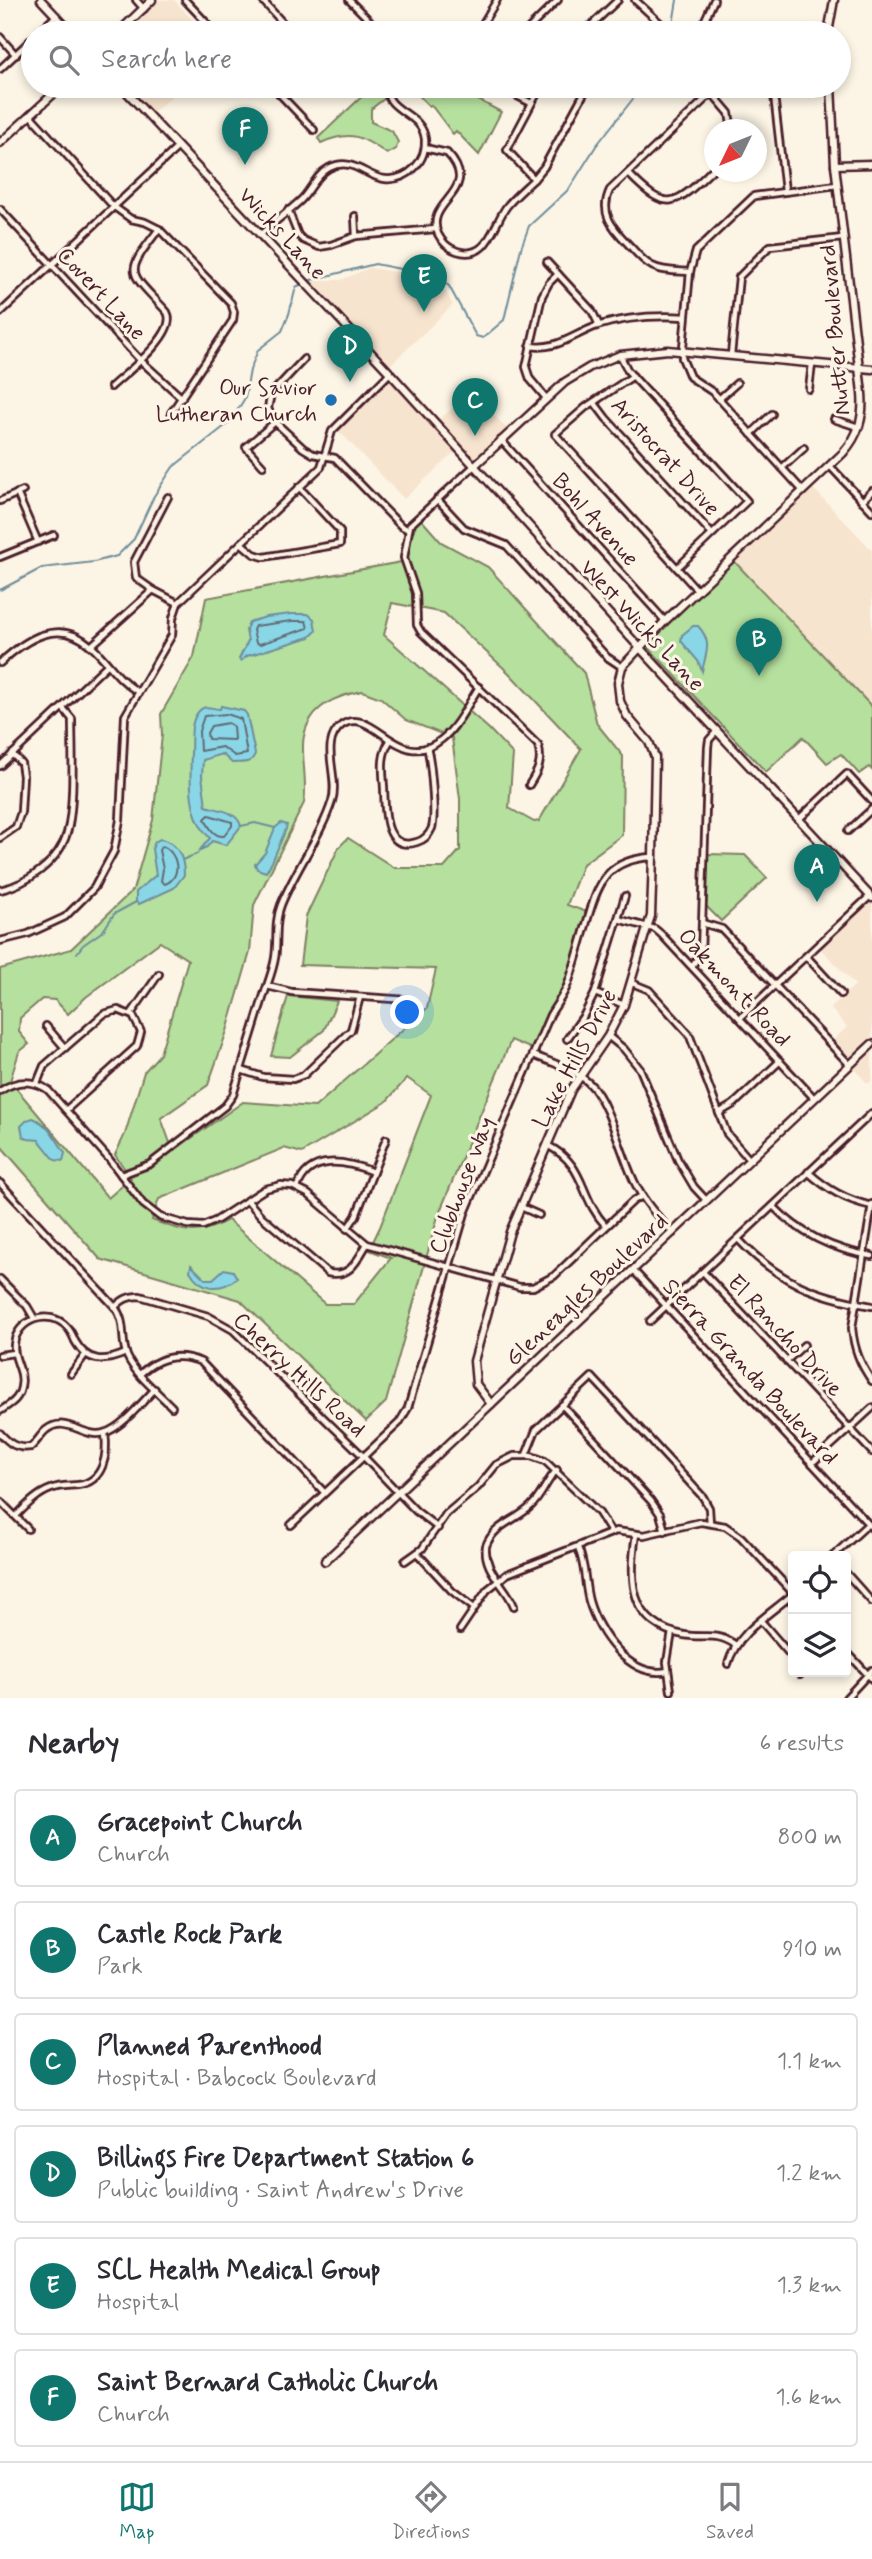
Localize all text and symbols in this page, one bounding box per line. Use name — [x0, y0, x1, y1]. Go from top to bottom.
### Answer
search box — [21, 21, 851, 98]
icon: search — [45, 41, 83, 79]
text: Search here — [101, 43, 232, 77]
pin: F — [222, 107, 268, 165]
north arrow — [704, 119, 767, 182]
street label: Wicks Lane — [231, 182, 332, 287]
street label: Covert Lane — [49, 241, 152, 348]
street label: Nutter Boulevard — [814, 243, 858, 416]
pin: E — [401, 254, 447, 312]
pin: D — [327, 324, 373, 382]
place label: Our Savior Lutheran Church — [156, 374, 317, 430]
pin: C — [452, 378, 498, 436]
marker: Our Savior Lutheran Church — [323, 392, 339, 408]
street label: Aristocrat Drive — [603, 392, 726, 523]
street label: Bohl Avenue — [545, 467, 644, 573]
street label: West Wicks Lane — [573, 554, 710, 699]
pin: B — [736, 618, 782, 676]
pin: A — [794, 844, 840, 902]
street label: Oakmont Road — [671, 922, 796, 1054]
street label: Lake Hills Drive — [527, 984, 625, 1134]
your location — [390, 995, 424, 1029]
street label: Clubhouse Way — [423, 1113, 503, 1259]
street label: Gleneagles Boulevard — [500, 1207, 675, 1374]
street label: El Rancho Drive — [720, 1269, 849, 1404]
street label: Sierra Granda Boulevard — [655, 1273, 844, 1472]
street label: Cherry Hills Road — [226, 1306, 371, 1445]
map controls — [788, 1551, 851, 1677]
button: locate — [788, 1551, 851, 1614]
button: layers — [788, 1614, 851, 1677]
text: Nearby — [28, 1724, 119, 1763]
text: 6 results — [760, 1729, 844, 1759]
text: Gracepoint Church — [97, 1806, 303, 1840]
text: A — [45, 1823, 61, 1853]
text: 800 m — [778, 1823, 842, 1853]
text: Church — [97, 1840, 170, 1870]
text: Castle Rock Park — [97, 1918, 282, 1952]
text: B — [46, 1935, 60, 1965]
text: 910 m — [782, 1935, 842, 1965]
text: Park — [97, 1952, 143, 1982]
text: Planned Parenthood — [97, 2030, 322, 2064]
text: C — [45, 2047, 61, 2077]
text: 1.1 km — [777, 2047, 842, 2077]
text: Hospital · Babcock Boulevard — [97, 2064, 376, 2094]
text: Billings Fire Department Station 6 — [97, 2142, 474, 2176]
text: D — [45, 2159, 61, 2189]
text: 1.2 km — [776, 2159, 842, 2189]
text: Public building · Saint Andrew's Drive — [97, 2176, 464, 2206]
text: SCL Health Medical Group — [97, 2254, 381, 2288]
text: E — [46, 2271, 60, 2301]
text: 1.3 km — [777, 2271, 842, 2301]
text: Hospital — [97, 2288, 179, 2318]
text: Saint Bernard Catholic Church — [97, 2366, 438, 2400]
text: F — [47, 2383, 59, 2413]
text: 1.6 km — [775, 2383, 842, 2413]
text: Church — [97, 2400, 170, 2430]
tab: Map — [118, 2478, 156, 2545]
tab: Directions — [392, 2478, 470, 2545]
tab: Saved — [706, 2478, 754, 2545]

